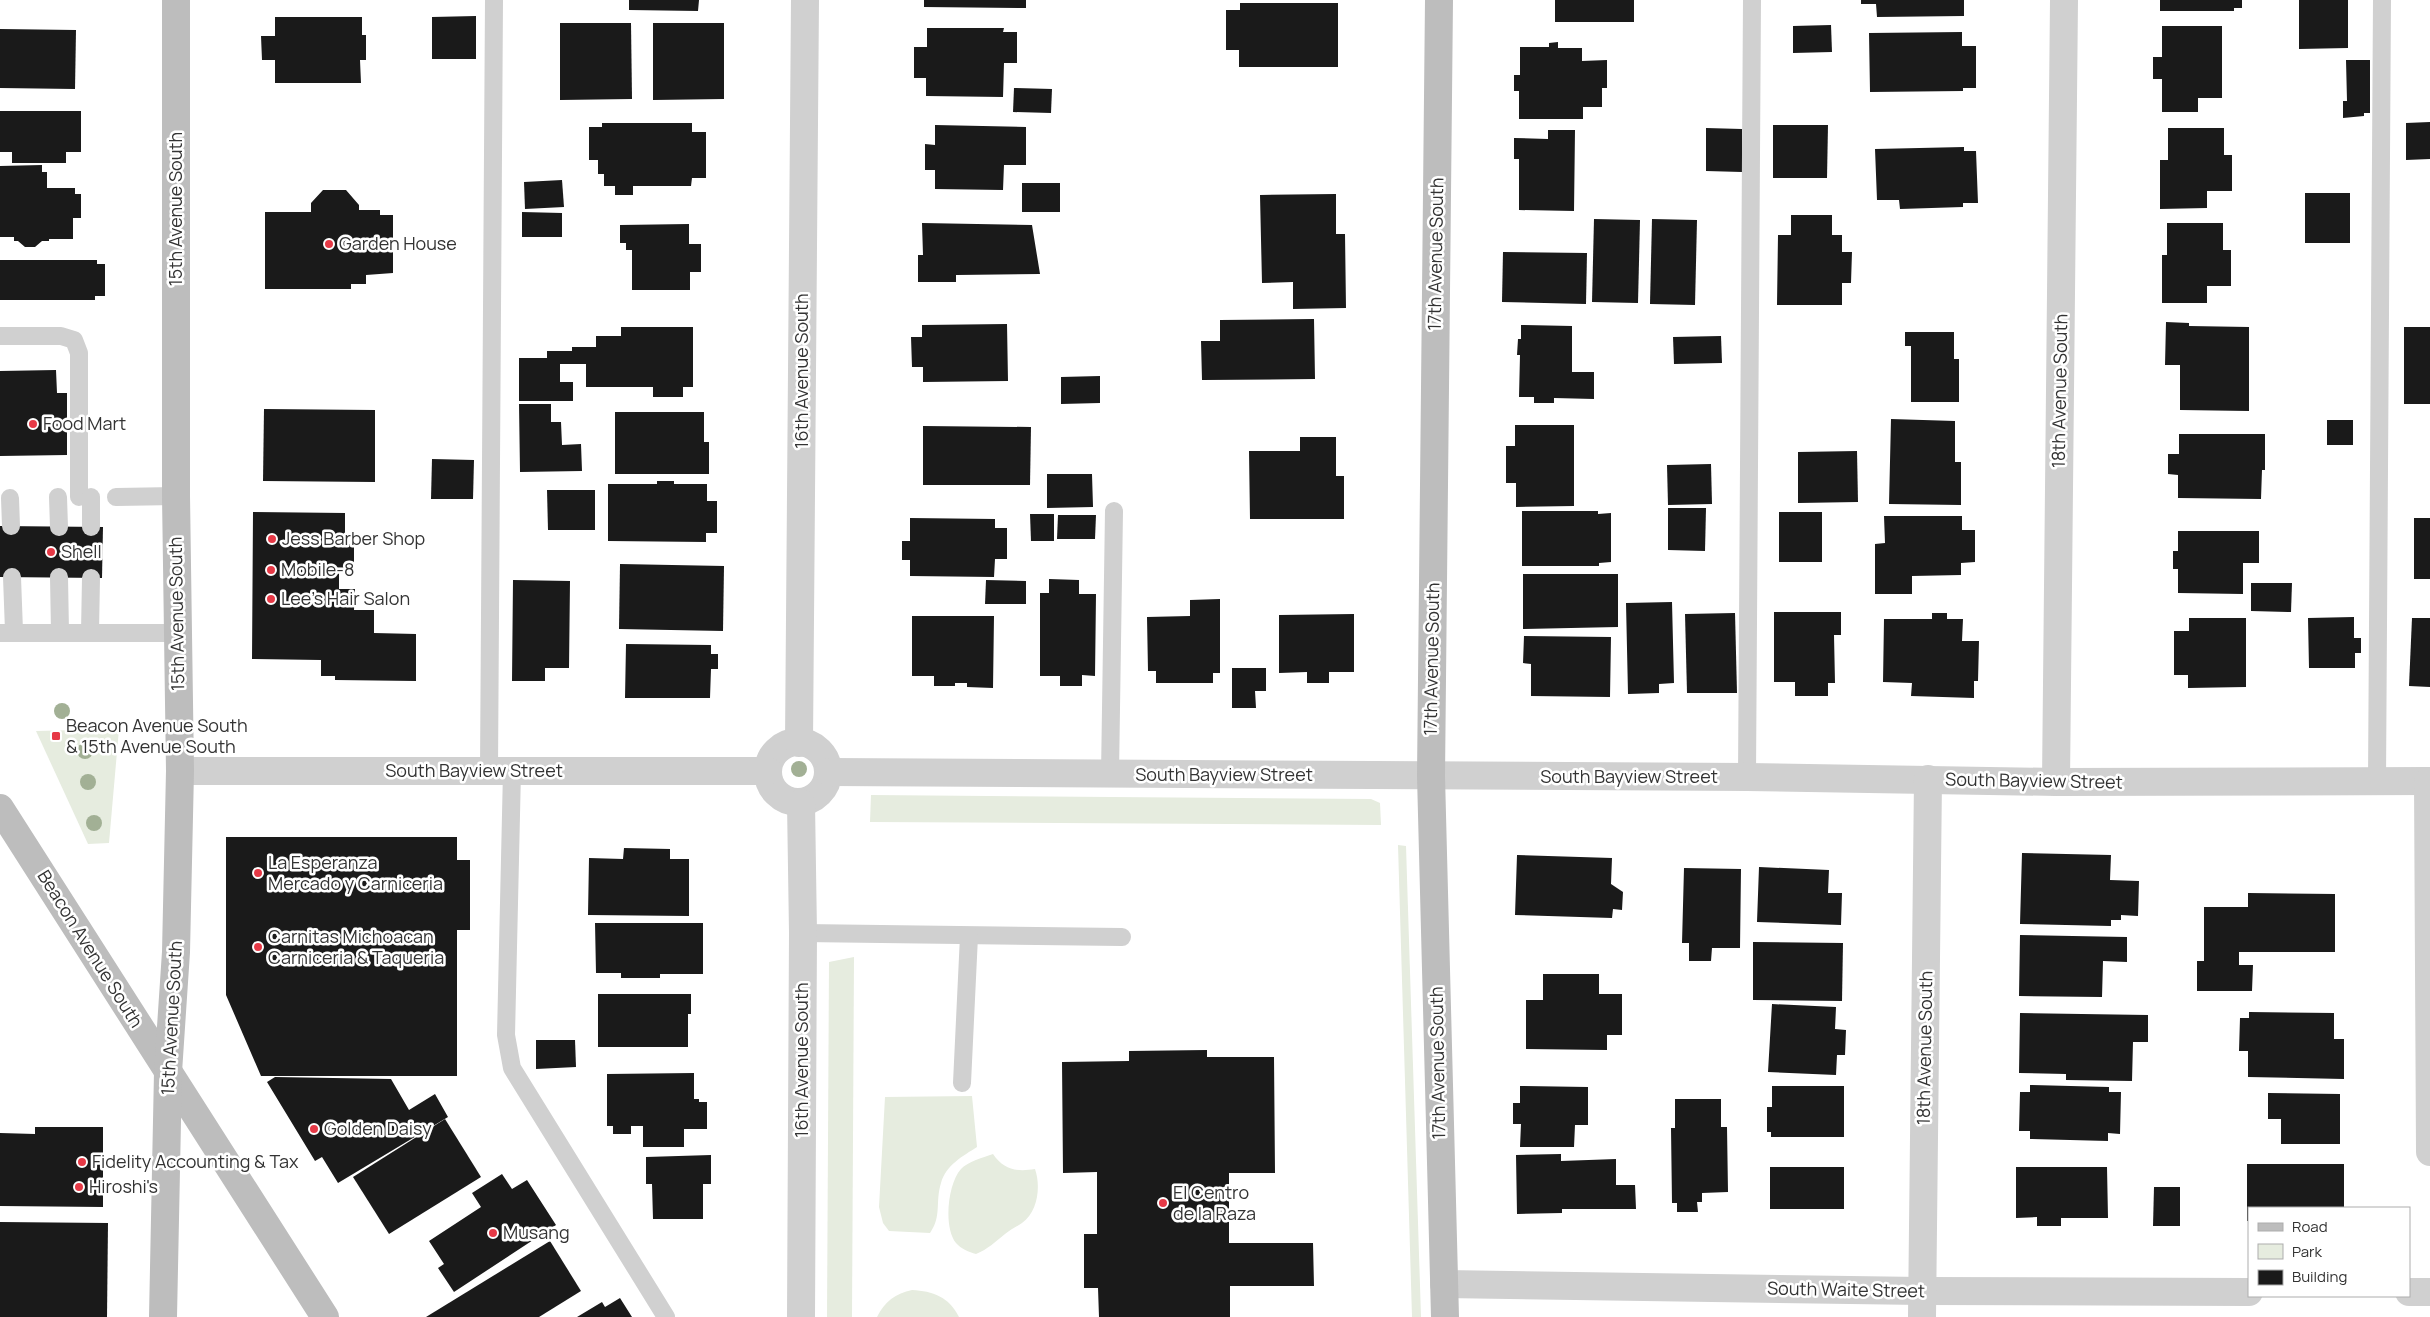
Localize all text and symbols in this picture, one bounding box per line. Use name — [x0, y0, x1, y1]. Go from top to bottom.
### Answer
street label: 15th Avenue South — [163, 132, 187, 286]
street label: 17th Avenue South — [1422, 177, 1448, 331]
place label: Garden House — [339, 231, 457, 255]
marker: Garden House — [323, 238, 335, 250]
street label: 16th Avenue South — [789, 293, 813, 449]
street label: 18th Avenue South — [2046, 314, 2072, 468]
place label: Food Mart — [43, 411, 126, 435]
marker: Food Mart — [27, 418, 39, 430]
place label: Jess Barber Shop — [282, 526, 425, 550]
marker: Jess Barber Shop — [266, 533, 278, 545]
street label: 15th Avenue South — [163, 537, 189, 691]
place label: Shell — [61, 539, 102, 563]
marker: Shell — [45, 546, 57, 558]
place label: Mobile-8 — [281, 557, 354, 581]
marker: Mobile-8 — [265, 564, 277, 576]
street label: 17th Avenue South — [1418, 582, 1444, 736]
place label: Lee's Hair Salon — [281, 586, 410, 610]
marker: Lee's Hair Salon — [265, 593, 277, 605]
place label: Beacon Avenue South & 15th Avenue South — [66, 713, 248, 758]
marker: Beacon Avenue South & 15th Avenue South — [50, 730, 62, 742]
street label: South Bayview Street — [385, 758, 563, 782]
street label: South Bayview Street — [1135, 762, 1313, 786]
street label: South Bayview Street — [1540, 764, 1718, 788]
street label: South Bayview Street — [1945, 766, 2123, 794]
place label: La Esperanza Mercado y Carniceria — [268, 850, 443, 895]
street label: Beacon Avenue South — [33, 865, 149, 1032]
marker: La Esperanza Mercado y Carniceria — [252, 867, 264, 879]
place label: Carnitas Michoacan Carniceria & Taqueria — [268, 924, 444, 969]
street label: 15th Avenue South — [155, 940, 187, 1096]
marker: Carnitas Michoacan Carniceria & Taqueria — [252, 941, 264, 953]
street label: 18th Avenue South — [1911, 971, 1937, 1125]
street label: 16th Avenue South — [789, 982, 813, 1138]
street label: 17th Avenue South — [1424, 986, 1450, 1140]
place label: Golden Daisy — [324, 1116, 432, 1140]
marker: Golden Daisy — [308, 1123, 320, 1135]
place label: Fidelity Accounting & Tax — [92, 1149, 299, 1173]
marker: Fidelity Accounting & Tax — [76, 1156, 88, 1168]
place label: Hiroshi's — [89, 1174, 158, 1198]
place label: El Centro de la Raza — [1173, 1180, 1256, 1225]
marker: Hiroshi's — [73, 1181, 85, 1193]
marker: El Centro de la Raza — [1157, 1197, 1169, 1209]
legend — [2248, 1207, 2410, 1297]
text: Road — [2292, 1216, 2328, 1237]
place label: Musang — [503, 1220, 570, 1244]
marker: Musang — [487, 1227, 499, 1239]
text: Park — [2292, 1241, 2322, 1262]
text: Building — [2292, 1266, 2347, 1287]
street label: South Waite Street — [1767, 1276, 1925, 1302]

